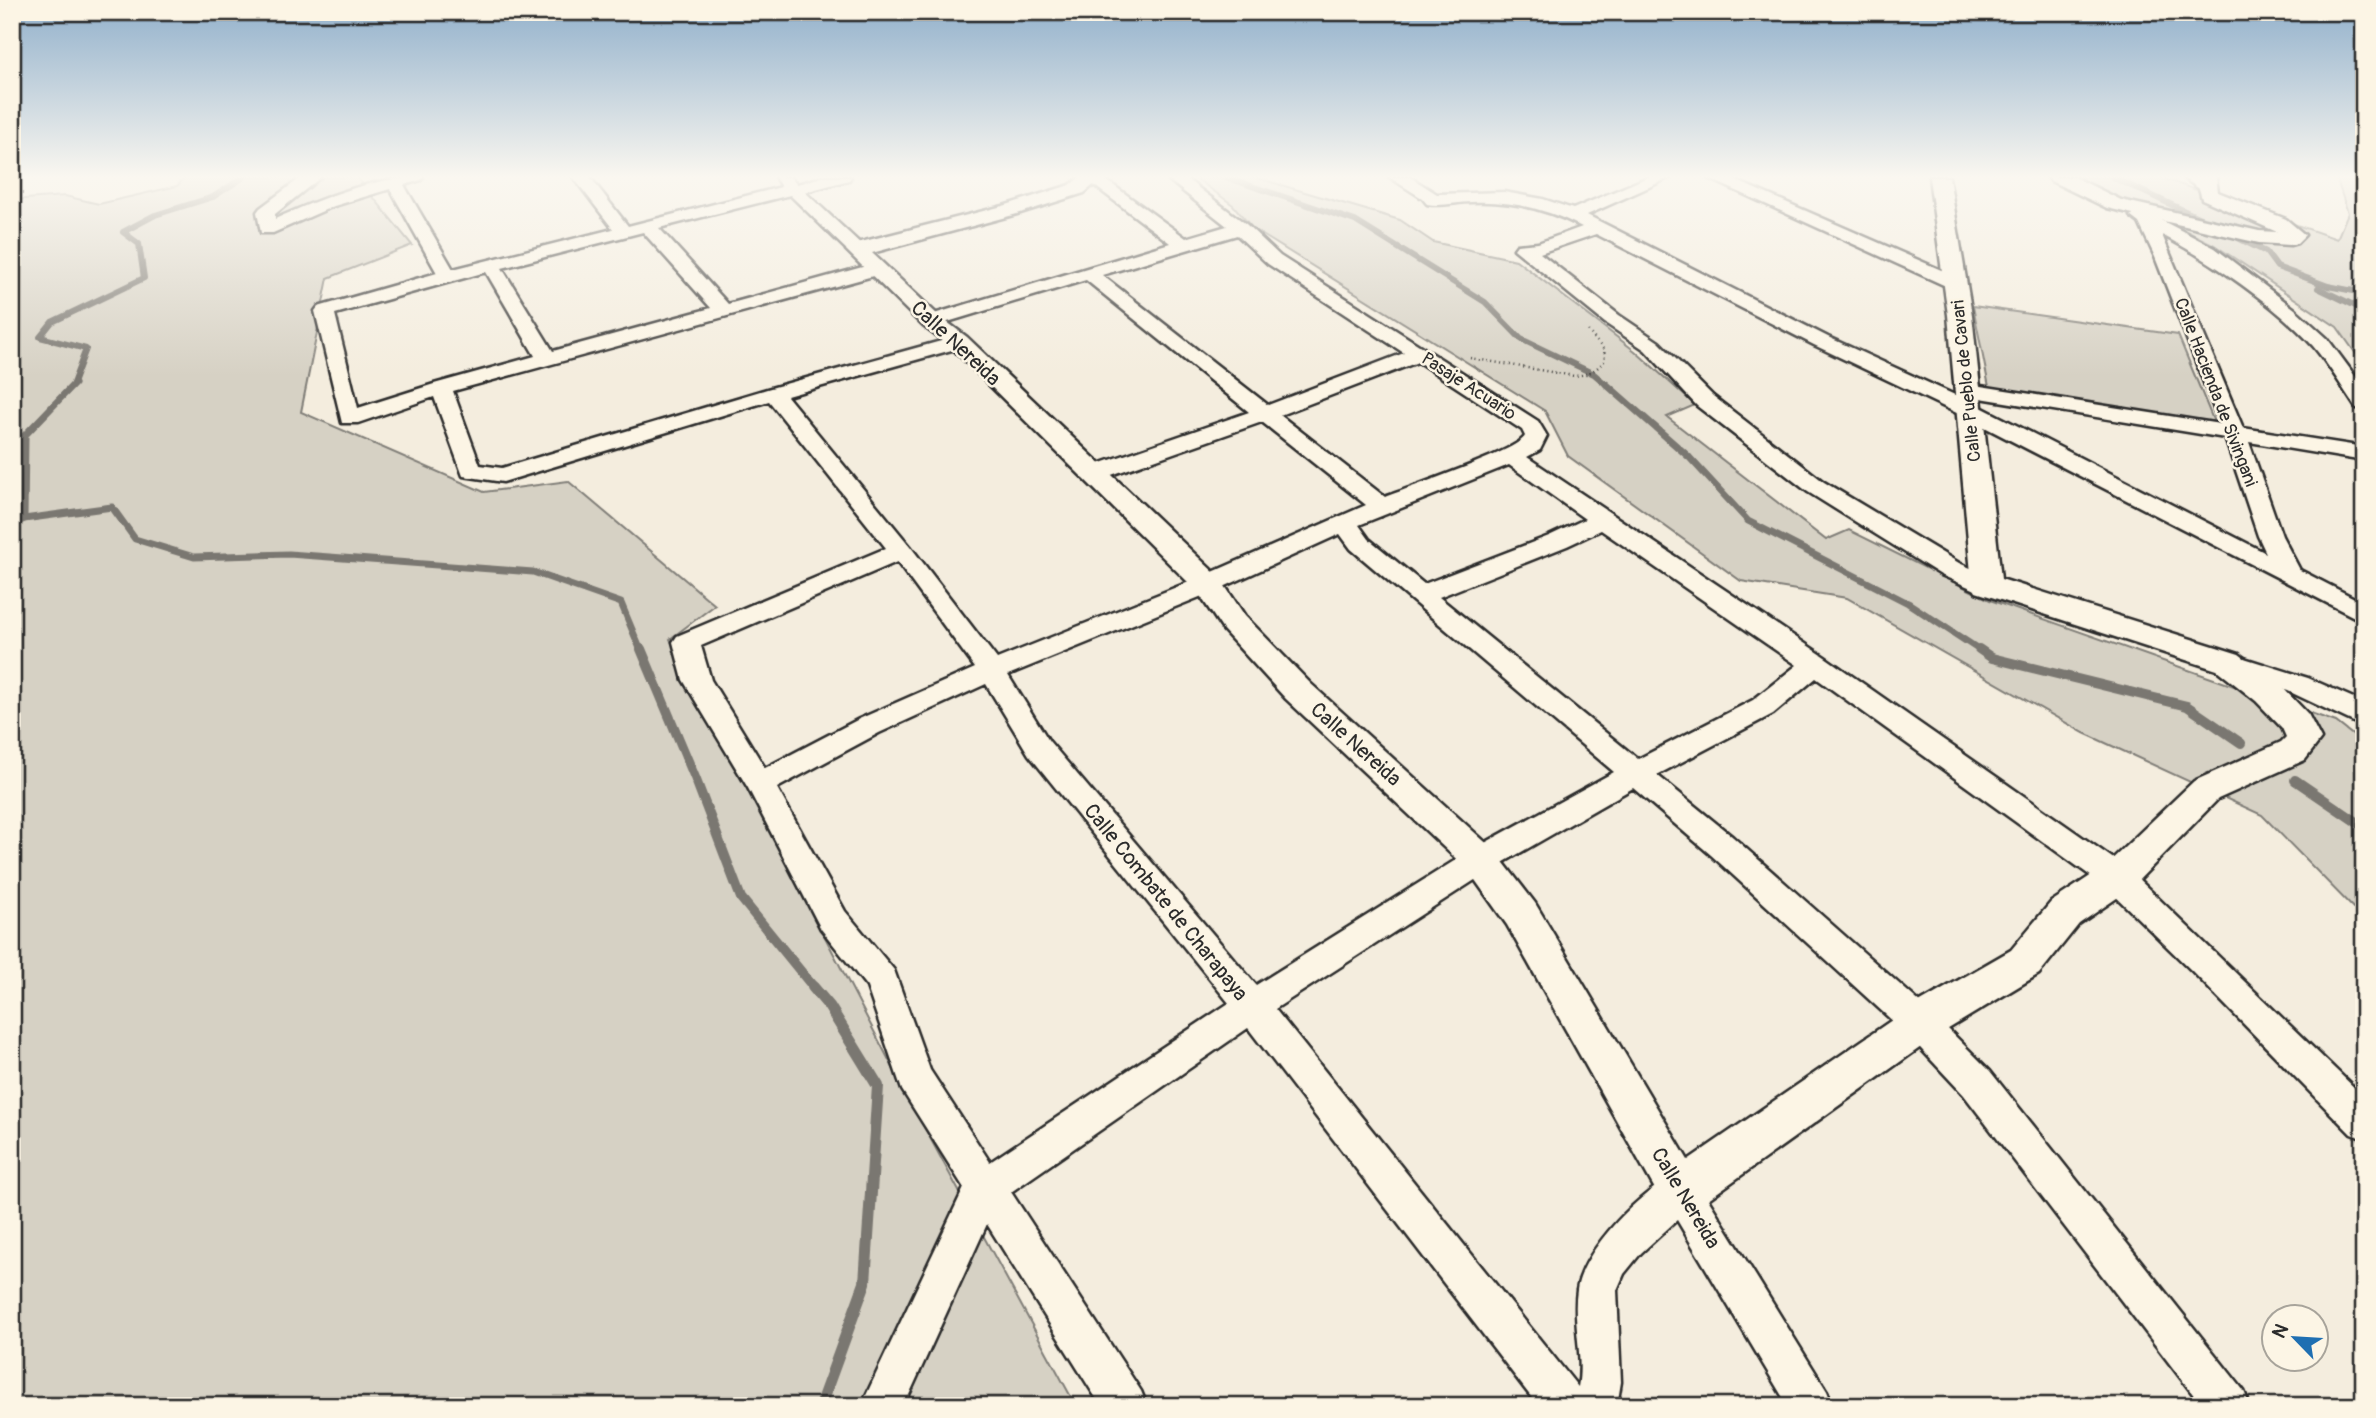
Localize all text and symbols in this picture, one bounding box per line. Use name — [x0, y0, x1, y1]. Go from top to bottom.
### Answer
street label: Calle Nereida — [905, 295, 1006, 392]
street label: Calle Hacienda de Sivingani — [2169, 295, 2262, 490]
street label: Calle Pueblo de Cavari — [1947, 299, 1986, 463]
street label: Pasaje Acuario — [1417, 347, 1521, 426]
street label: Calle Nereida — [1304, 696, 1407, 792]
street label: Calle Combate de Charapaya — [1078, 798, 1254, 1007]
street label: Calle Nereida — [1645, 1143, 1726, 1254]
north arrow — [2260, 1302, 2330, 1372]
text: N — [2267, 1320, 2294, 1342]

